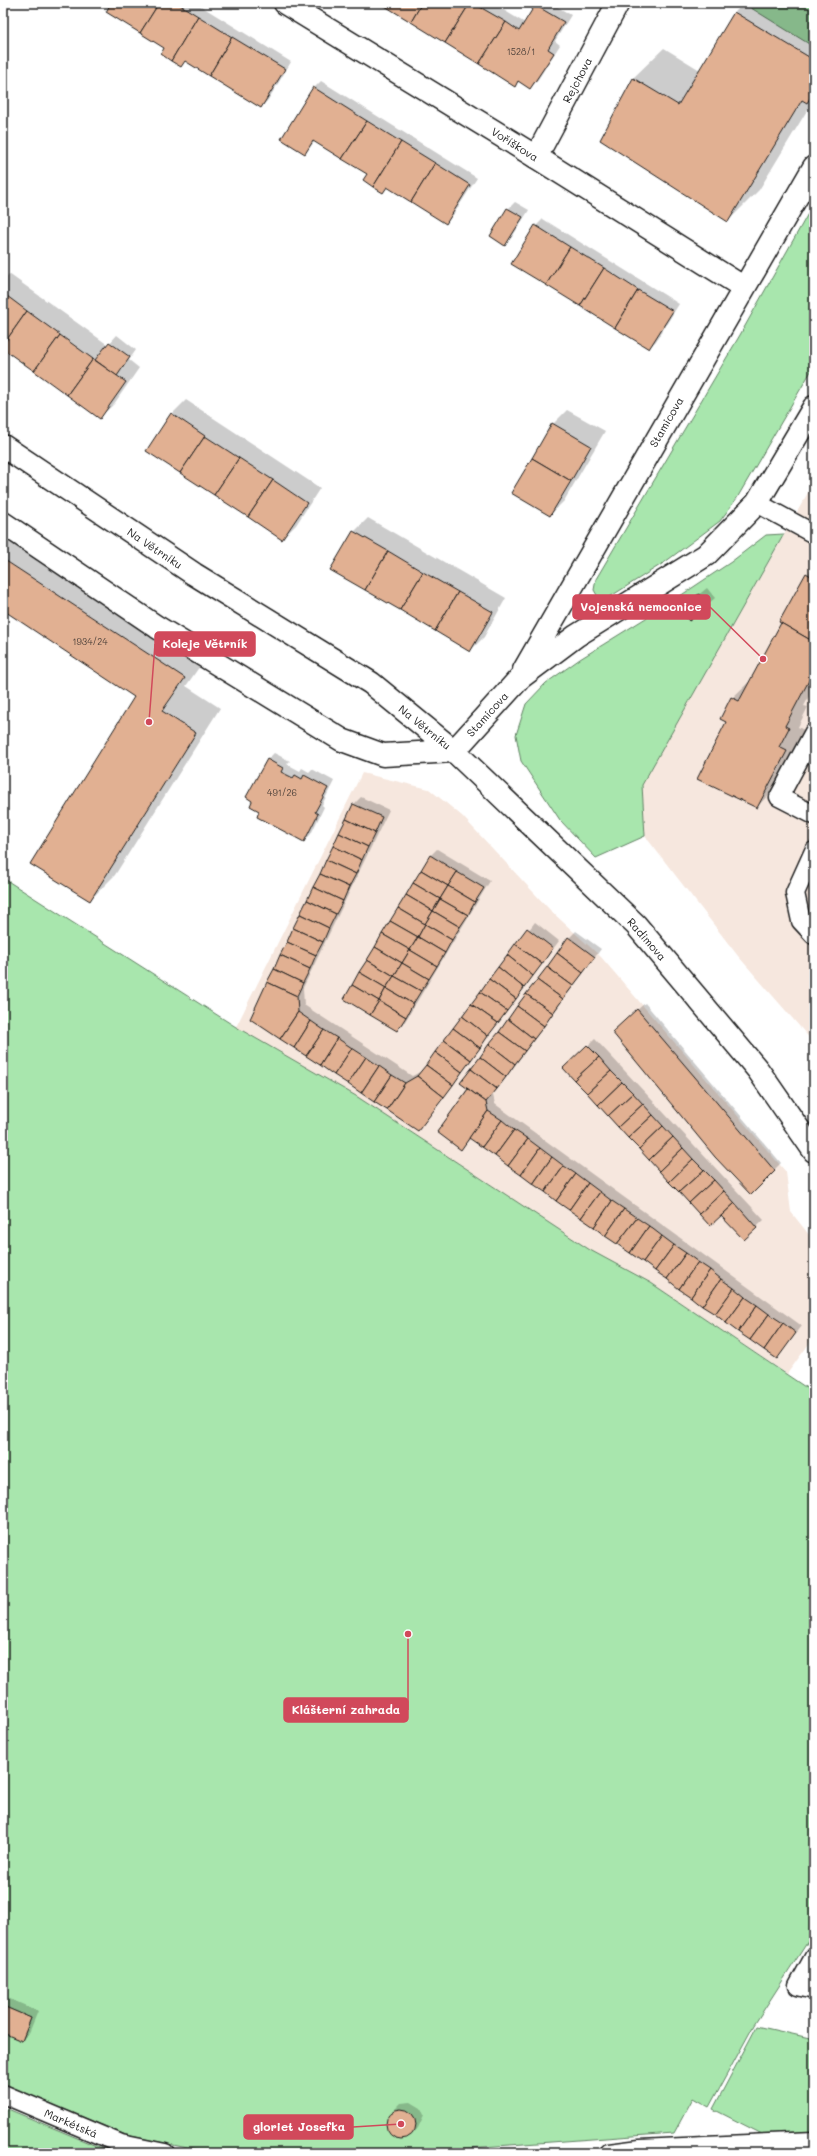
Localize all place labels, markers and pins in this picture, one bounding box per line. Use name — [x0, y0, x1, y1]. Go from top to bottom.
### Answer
callout: Vojenská nemocnice — [573, 595, 710, 619]
callout: Koleje Větrník — [155, 632, 255, 656]
callout: Klášterní zahrada — [284, 1698, 408, 1722]
callout: gloriet Josefka — [244, 2115, 353, 2139]

